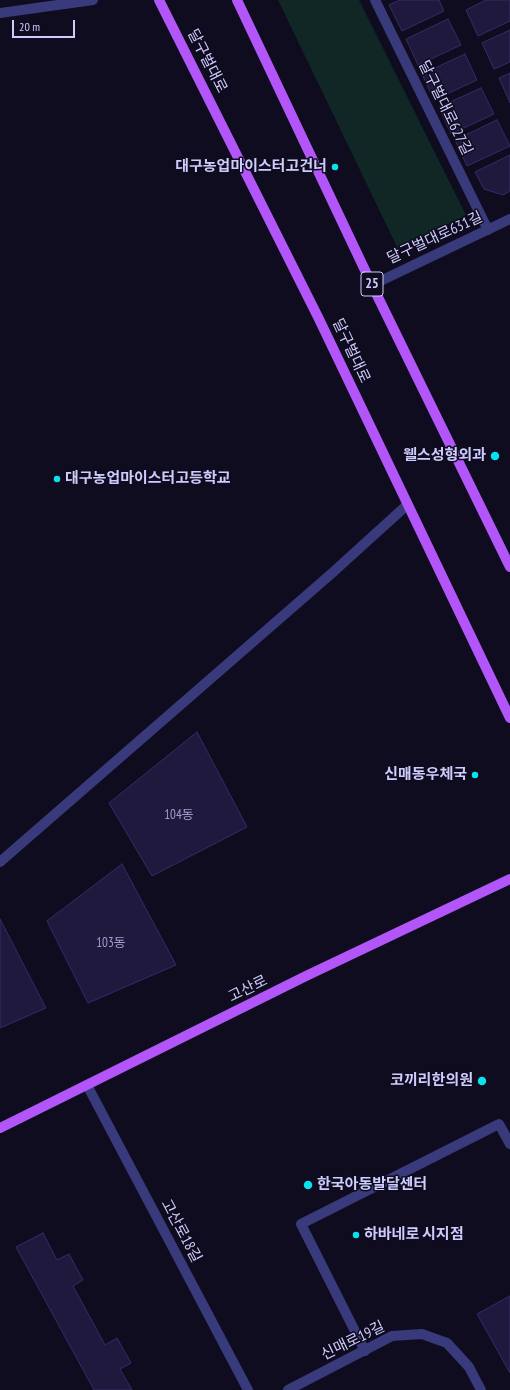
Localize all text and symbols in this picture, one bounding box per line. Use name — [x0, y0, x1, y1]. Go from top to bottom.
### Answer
scale bar — [14, 12, 77, 38]
text: 20 m — [19, 19, 40, 34]
street label: 달구벌대로 — [183, 26, 231, 96]
street label: 달구벌대로627길 — [414, 58, 476, 158]
place label: 대구농업마이스터고건너 — [175, 158, 327, 176]
marker: 대구농업마이스터고건너 — [330, 162, 340, 172]
street label: 달구벌대로631길 — [384, 208, 486, 268]
road number: 25 — [361, 272, 383, 296]
street label: 달구벌대로 — [328, 316, 374, 386]
place label: 웰스성형외과 — [403, 447, 486, 465]
marker: 웰스성형외과 — [489, 450, 501, 462]
place label: 대구농업마이스터고등학교 — [65, 470, 231, 488]
marker: 대구농업마이스터고등학교 — [52, 474, 62, 484]
place label: 신매동우체국 — [384, 766, 467, 784]
marker: 신매동우체국 — [470, 770, 480, 780]
house number: 104동 — [164, 807, 194, 823]
house number: 103동 — [96, 935, 126, 951]
street label: 고산로 — [225, 972, 271, 1006]
place label: 코끼리한의원 — [390, 1072, 473, 1090]
marker: 코끼리한의원 — [476, 1075, 488, 1087]
place label: 한국아동발달센터 — [317, 1176, 427, 1194]
marker: 한국아동발달센터 — [302, 1179, 314, 1191]
street label: 고산로18길 — [157, 1196, 205, 1266]
place label: 하바네로 시지점 — [364, 1226, 464, 1244]
marker: 하바네로 시지점 — [351, 1230, 361, 1240]
street label: 신매로19길 — [318, 1318, 388, 1364]

